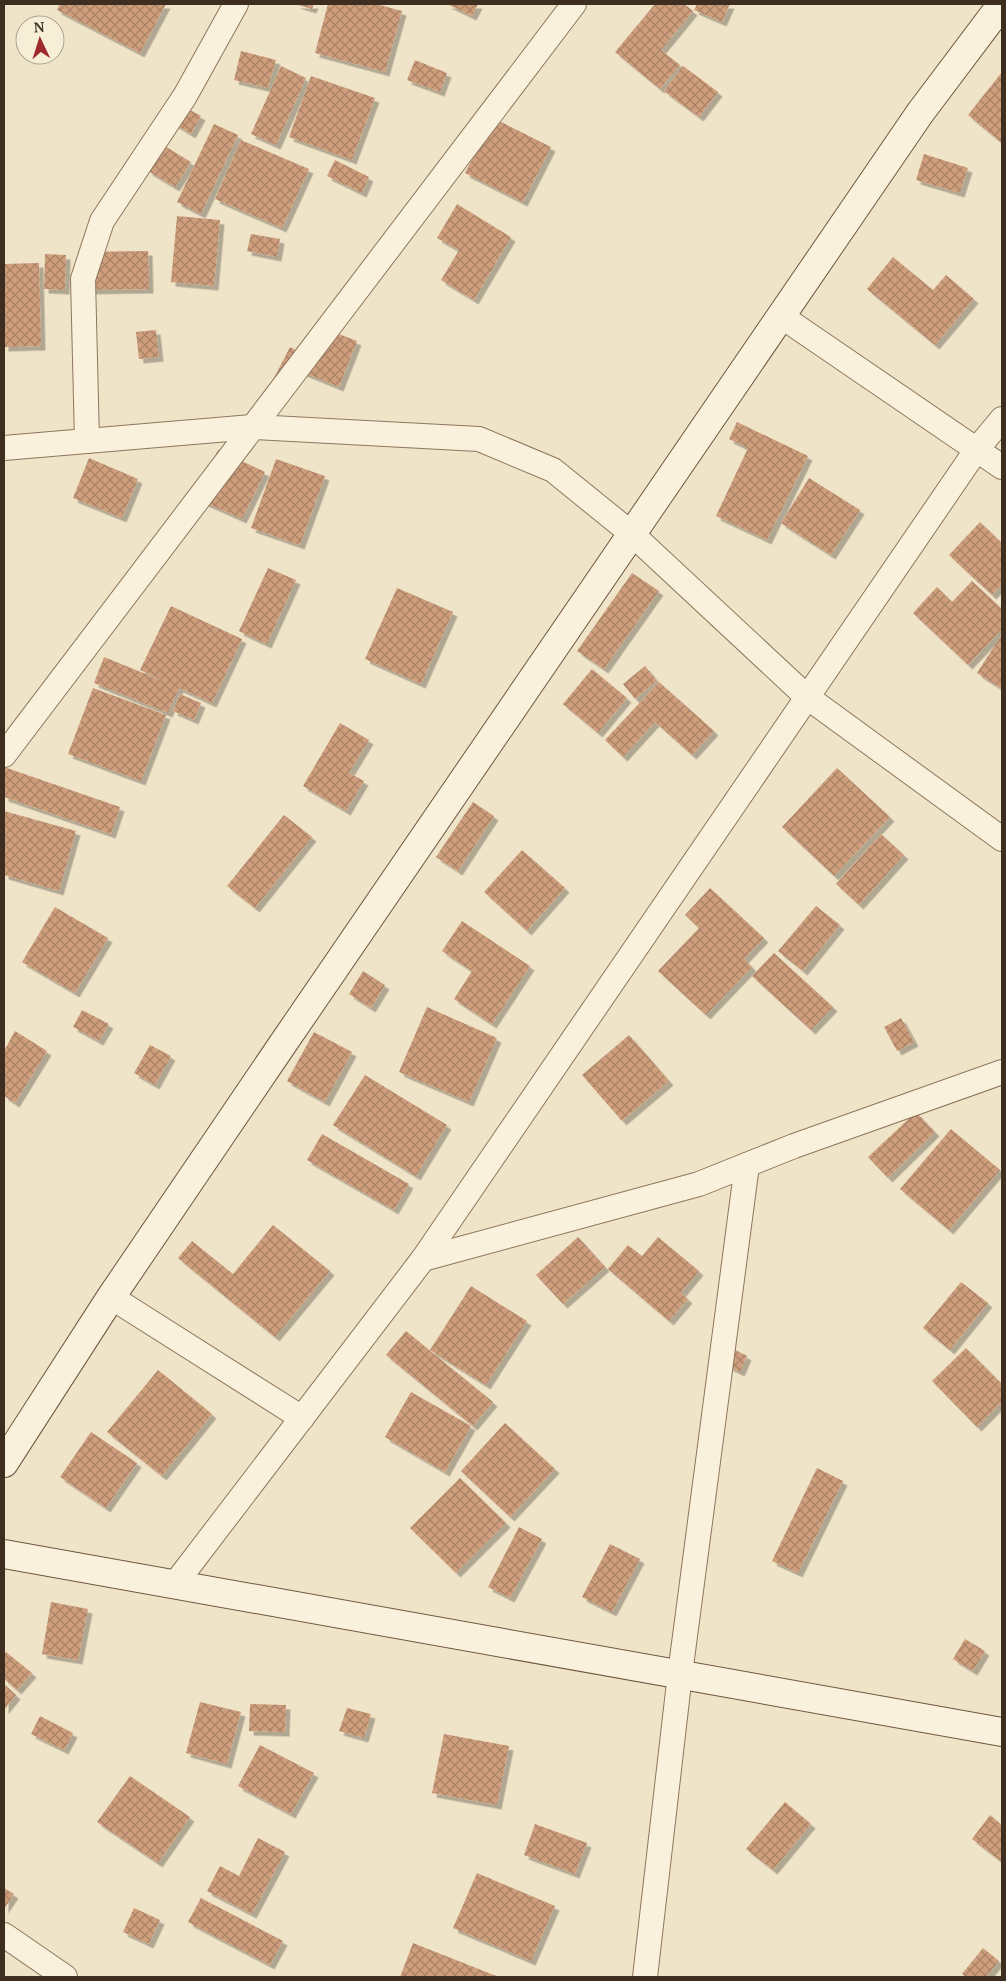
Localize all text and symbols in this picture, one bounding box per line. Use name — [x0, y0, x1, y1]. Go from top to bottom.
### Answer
north arrow — [15, 15, 65, 65]
text: N — [33, 17, 45, 36]

